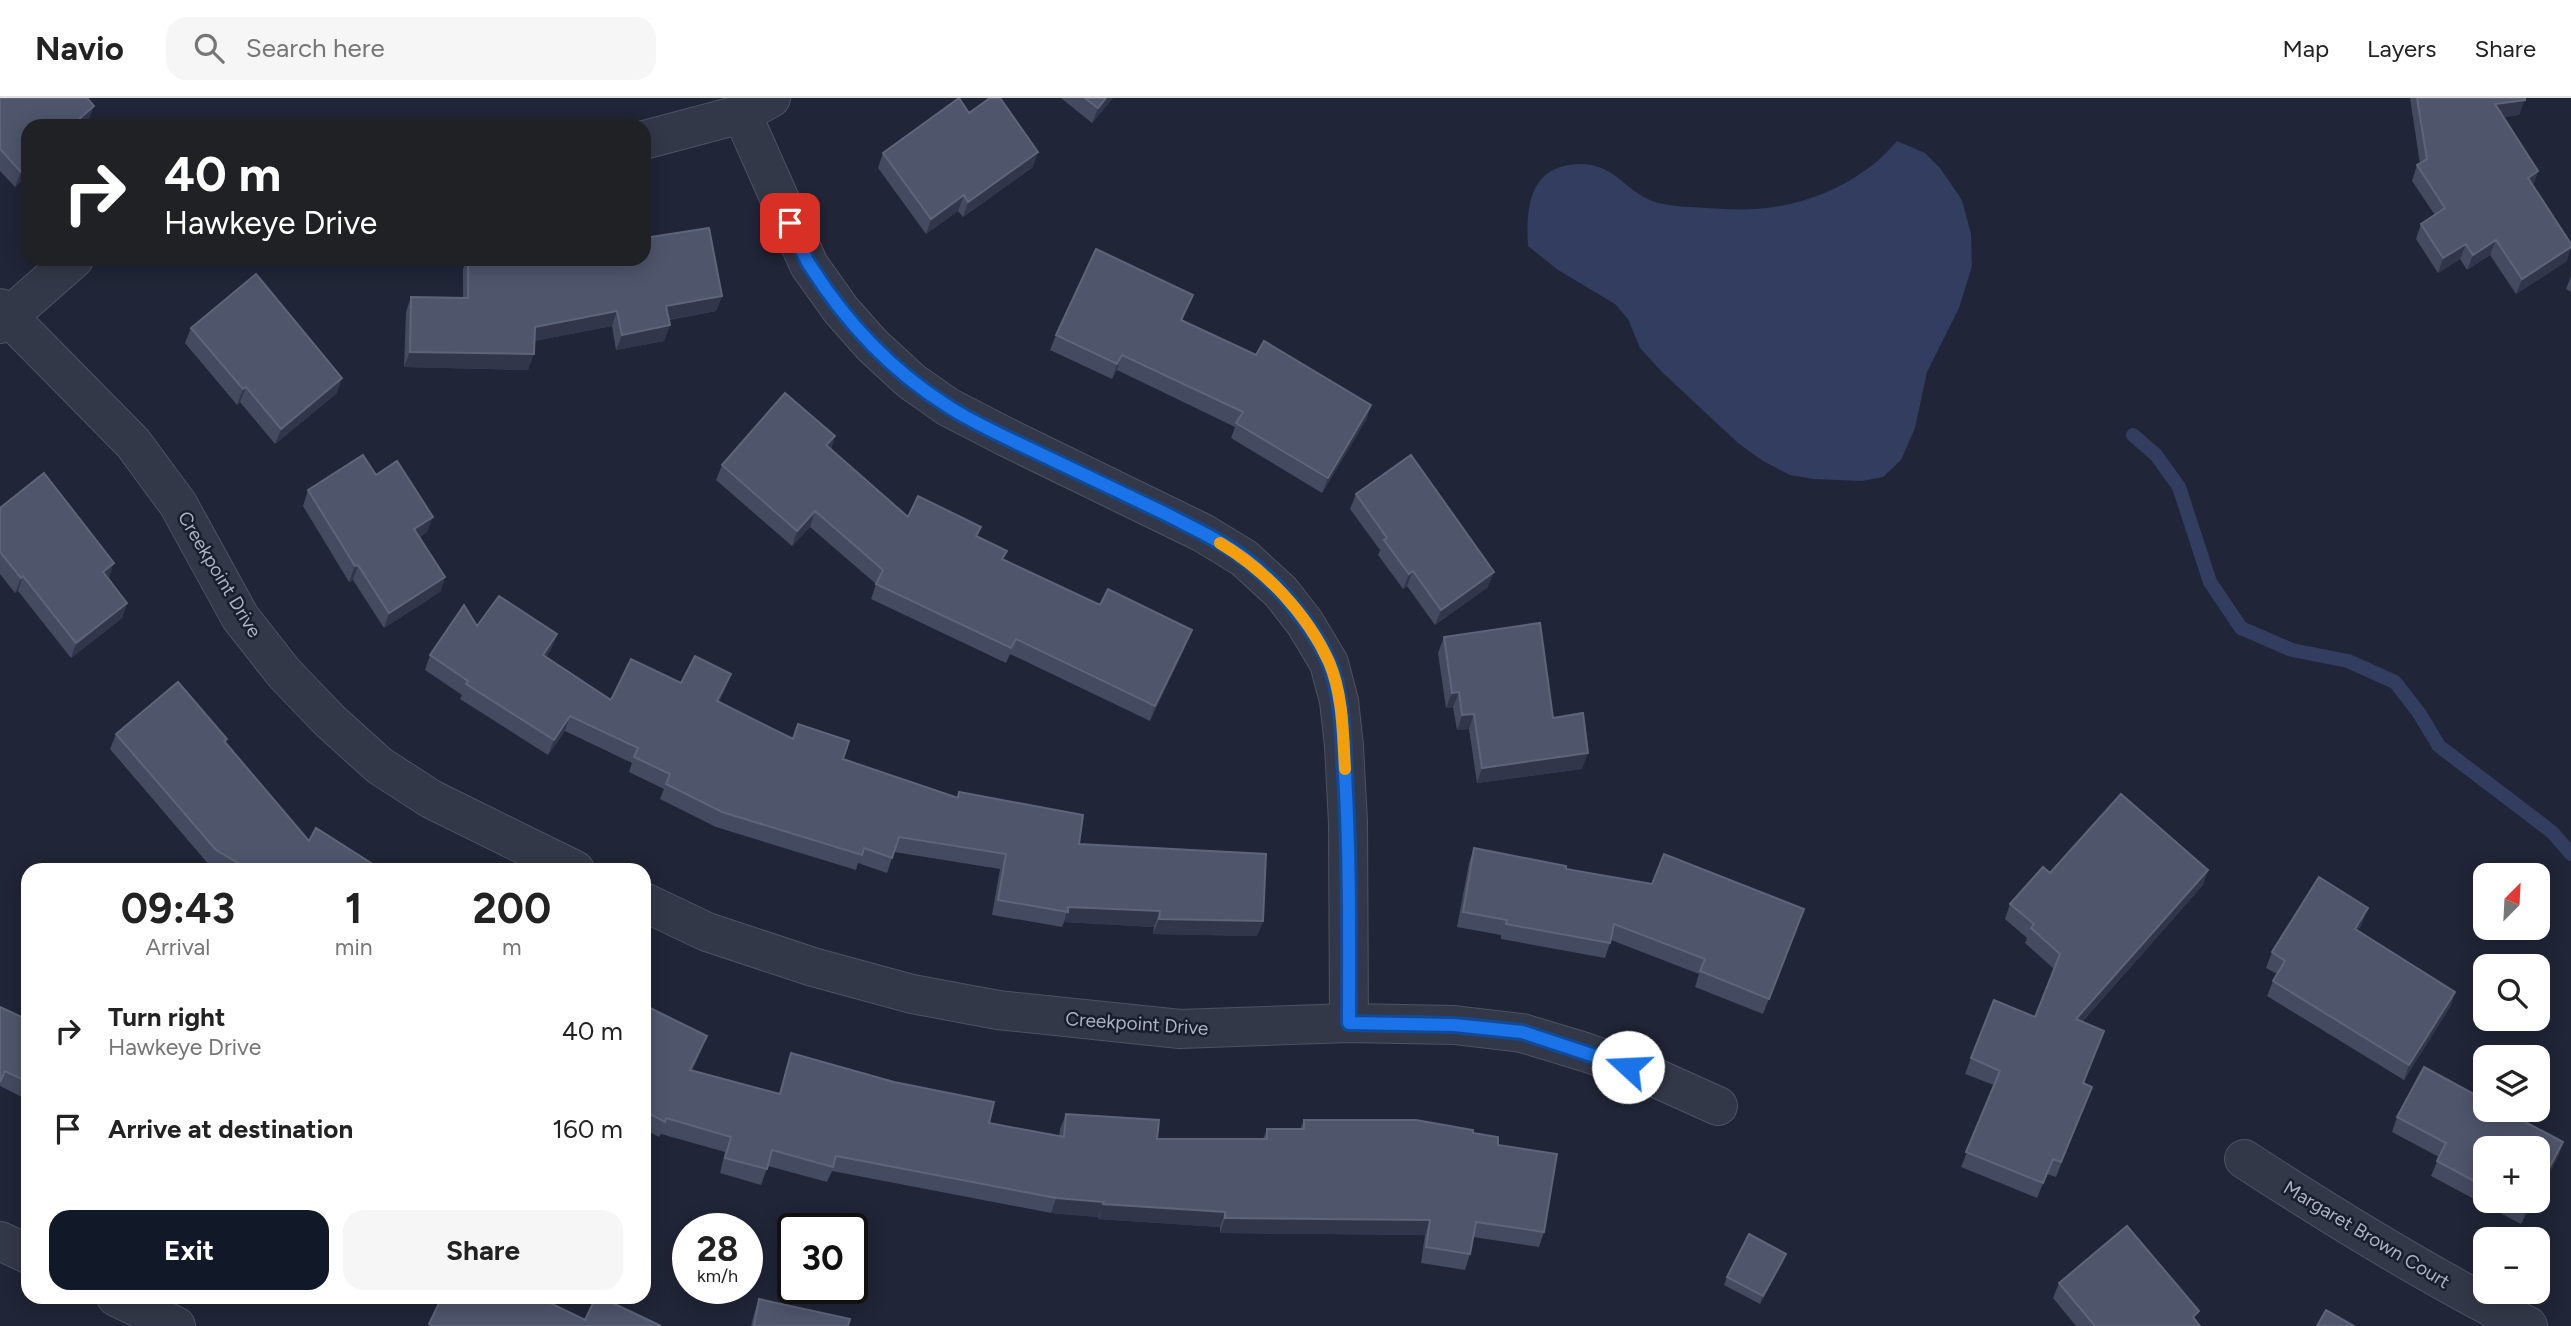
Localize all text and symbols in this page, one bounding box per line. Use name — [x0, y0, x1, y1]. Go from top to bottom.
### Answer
search box — [166, 17, 656, 80]
text: Navio — [35, 29, 124, 68]
icon: search — [190, 29, 228, 67]
text: Search here — [246, 32, 385, 64]
text: Map — [2282, 34, 2329, 63]
text: Layers — [2367, 34, 2436, 63]
text: Share — [2474, 34, 2536, 63]
text: 40 m — [164, 144, 281, 203]
icon: right — [49, 147, 140, 238]
pin — [760, 193, 820, 253]
text: Hawkeye Drive — [164, 204, 377, 242]
icon: arrive — [771, 204, 809, 242]
street label: Creekpoint Drive — [173, 507, 266, 642]
north arrow — [2473, 863, 2550, 940]
map controls — [2473, 863, 2550, 1304]
text: 09:43 — [121, 883, 235, 934]
text: 1 — [345, 883, 363, 934]
text: 200 — [472, 883, 551, 934]
text: Arrival — [145, 933, 210, 961]
text: min — [335, 933, 373, 961]
text: m — [502, 933, 522, 961]
button: search — [2473, 954, 2550, 1031]
text: Turn right — [108, 1001, 225, 1033]
street label: Creekpoint Drive — [1065, 1007, 1209, 1040]
icon: right — [49, 1012, 87, 1050]
text: 40 m — [562, 1015, 623, 1047]
position arrow — [1591, 1030, 1665, 1104]
text: Hawkeye Drive — [108, 1033, 261, 1061]
button: layers — [2473, 1045, 2550, 1122]
icon: arrive — [49, 1110, 87, 1148]
text: Arrive at destination — [108, 1113, 353, 1145]
text: 160 m — [552, 1113, 623, 1145]
button: + — [2473, 1136, 2550, 1213]
street label: Margaret Brown Court — [2280, 1176, 2454, 1293]
button: Exit — [49, 1210, 329, 1290]
button: Share — [343, 1210, 623, 1290]
speed limit sign: 30 — [777, 1213, 868, 1304]
button: − — [2473, 1227, 2550, 1304]
text: 28 — [697, 1228, 738, 1270]
text: km/h — [697, 1265, 738, 1287]

